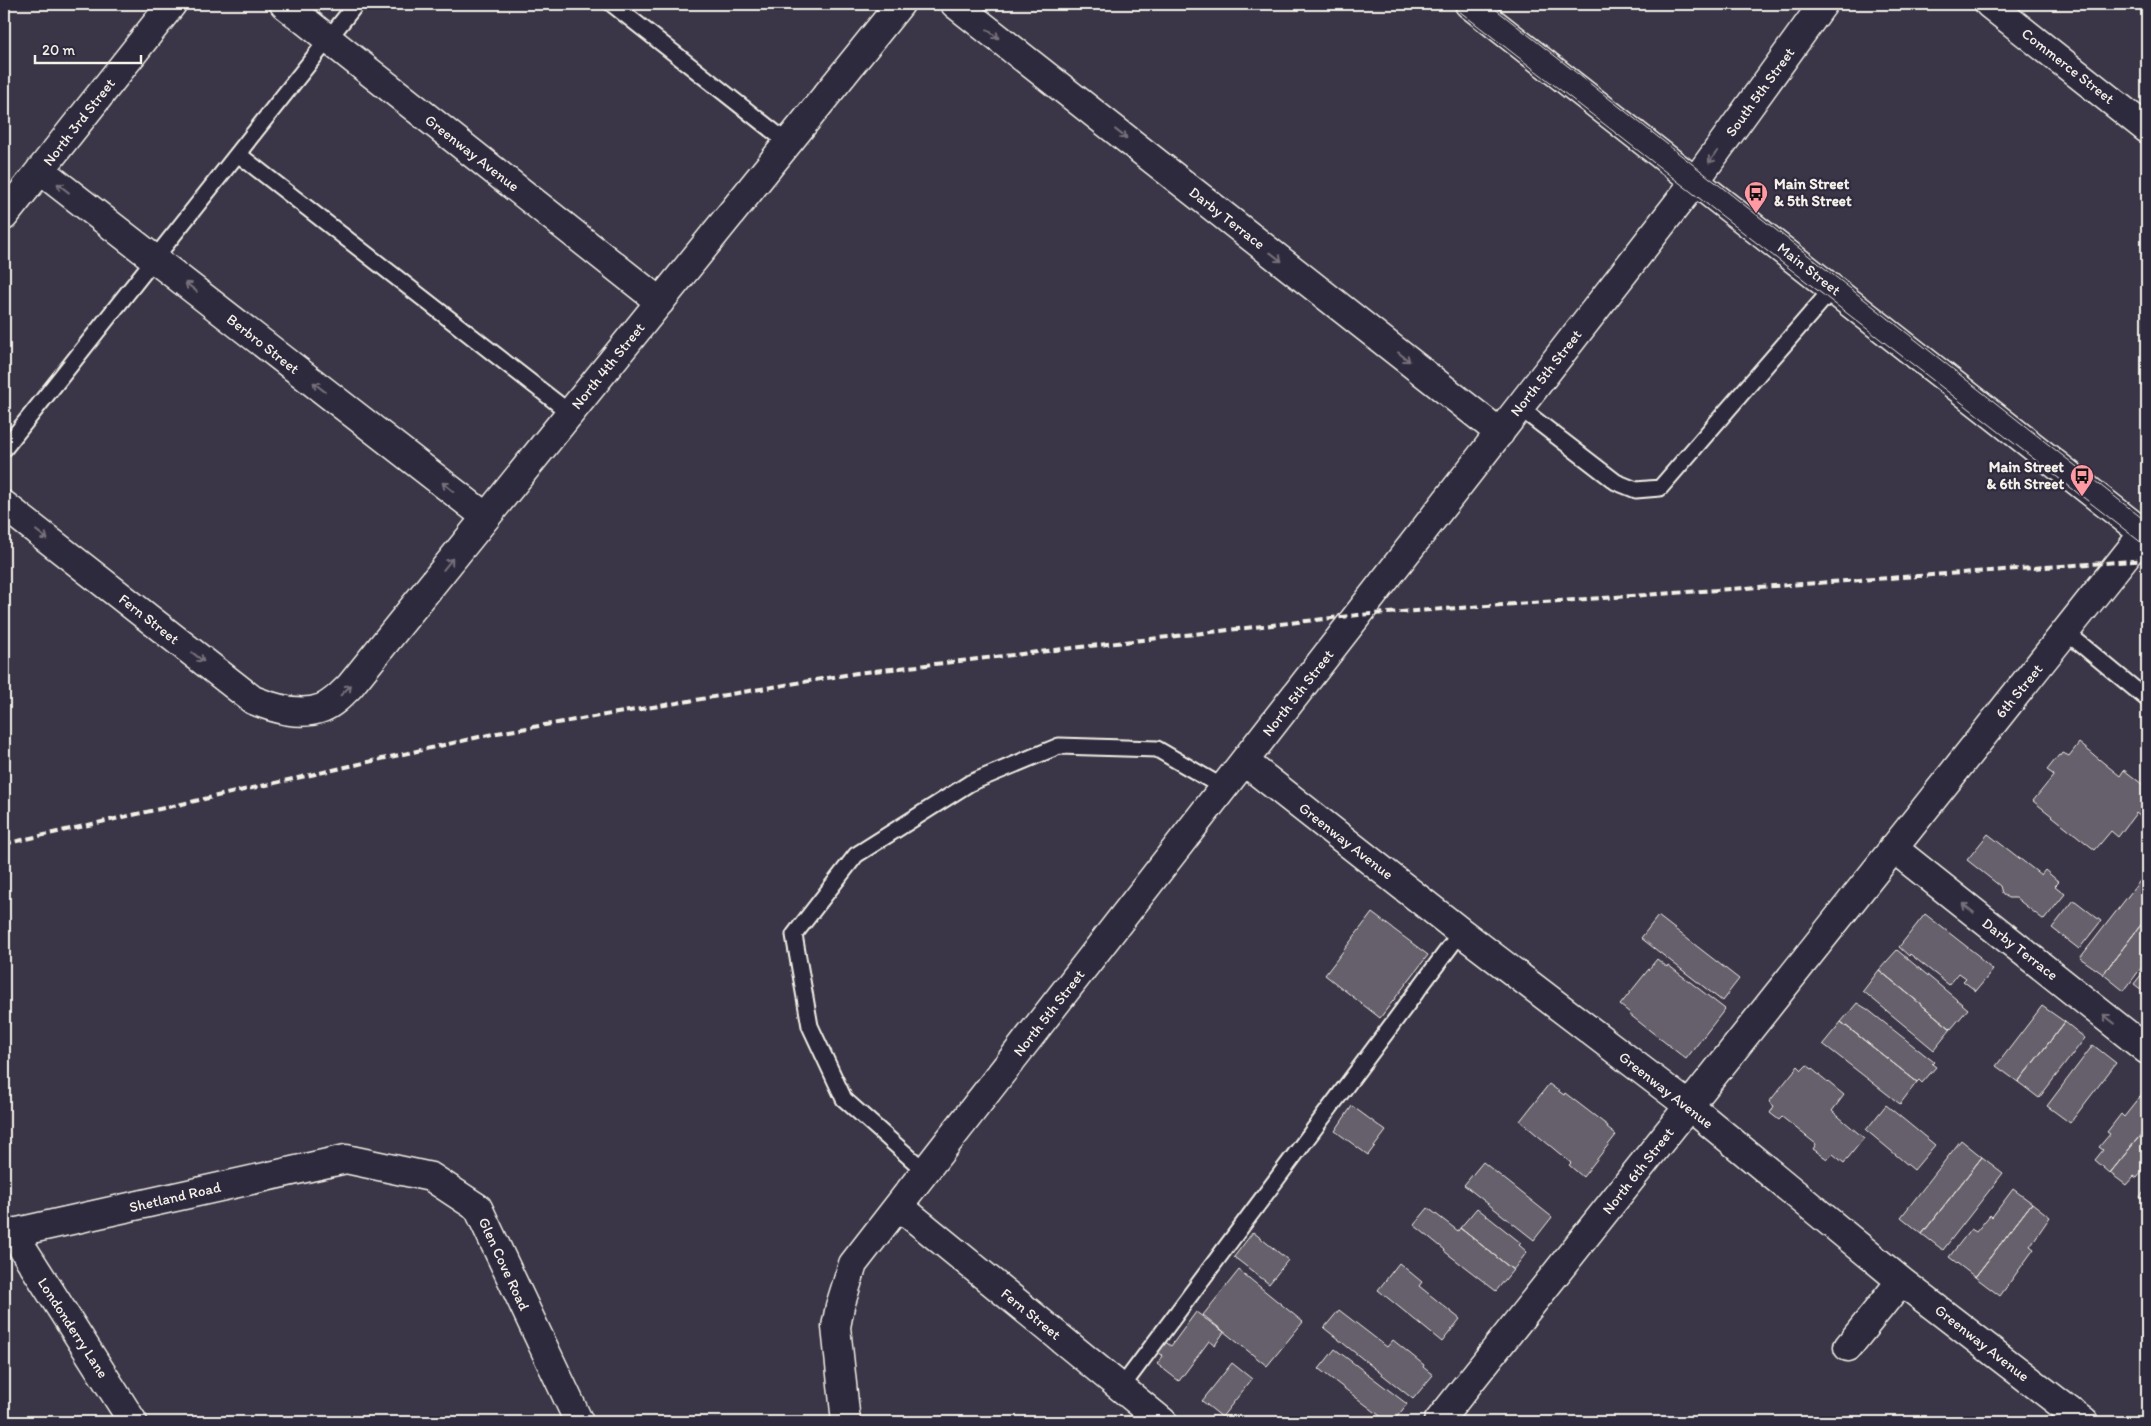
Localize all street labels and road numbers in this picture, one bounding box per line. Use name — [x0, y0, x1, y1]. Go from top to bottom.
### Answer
street label: Commerce Street — [2018, 24, 2118, 108]
street label: South 5th Street — [1722, 44, 1799, 140]
street label: North 3rd Street — [39, 74, 119, 169]
street label: Greenway Avenue — [421, 111, 523, 195]
street label: Darby Terrace — [1186, 183, 1268, 253]
street label: Main Street — [1774, 239, 1844, 299]
street label: Berbro Street — [223, 310, 303, 378]
street label: North 4th Street — [568, 319, 649, 413]
street label: North 5th Street — [1507, 326, 1586, 420]
street label: Fern Street — [115, 590, 183, 648]
street label: North 5th Street — [1259, 646, 1338, 740]
street label: 6th Street — [1992, 660, 2047, 722]
street label: Greenway Avenue — [1295, 799, 1397, 883]
street label: Darby Terrace — [1979, 914, 2061, 984]
street label: North 5th Street — [1010, 966, 1089, 1060]
street label: Greenway Avenue — [1615, 1048, 1717, 1132]
street label: North 6th Street — [1599, 1124, 1678, 1218]
street label: Shetland Road — [127, 1178, 223, 1216]
street label: Glen Cove Road — [475, 1215, 534, 1314]
street label: Londonderry Lane — [34, 1274, 112, 1382]
street label: Fern Street — [998, 1284, 1065, 1344]
street label: Greenway Avenue — [1931, 1301, 2033, 1385]

